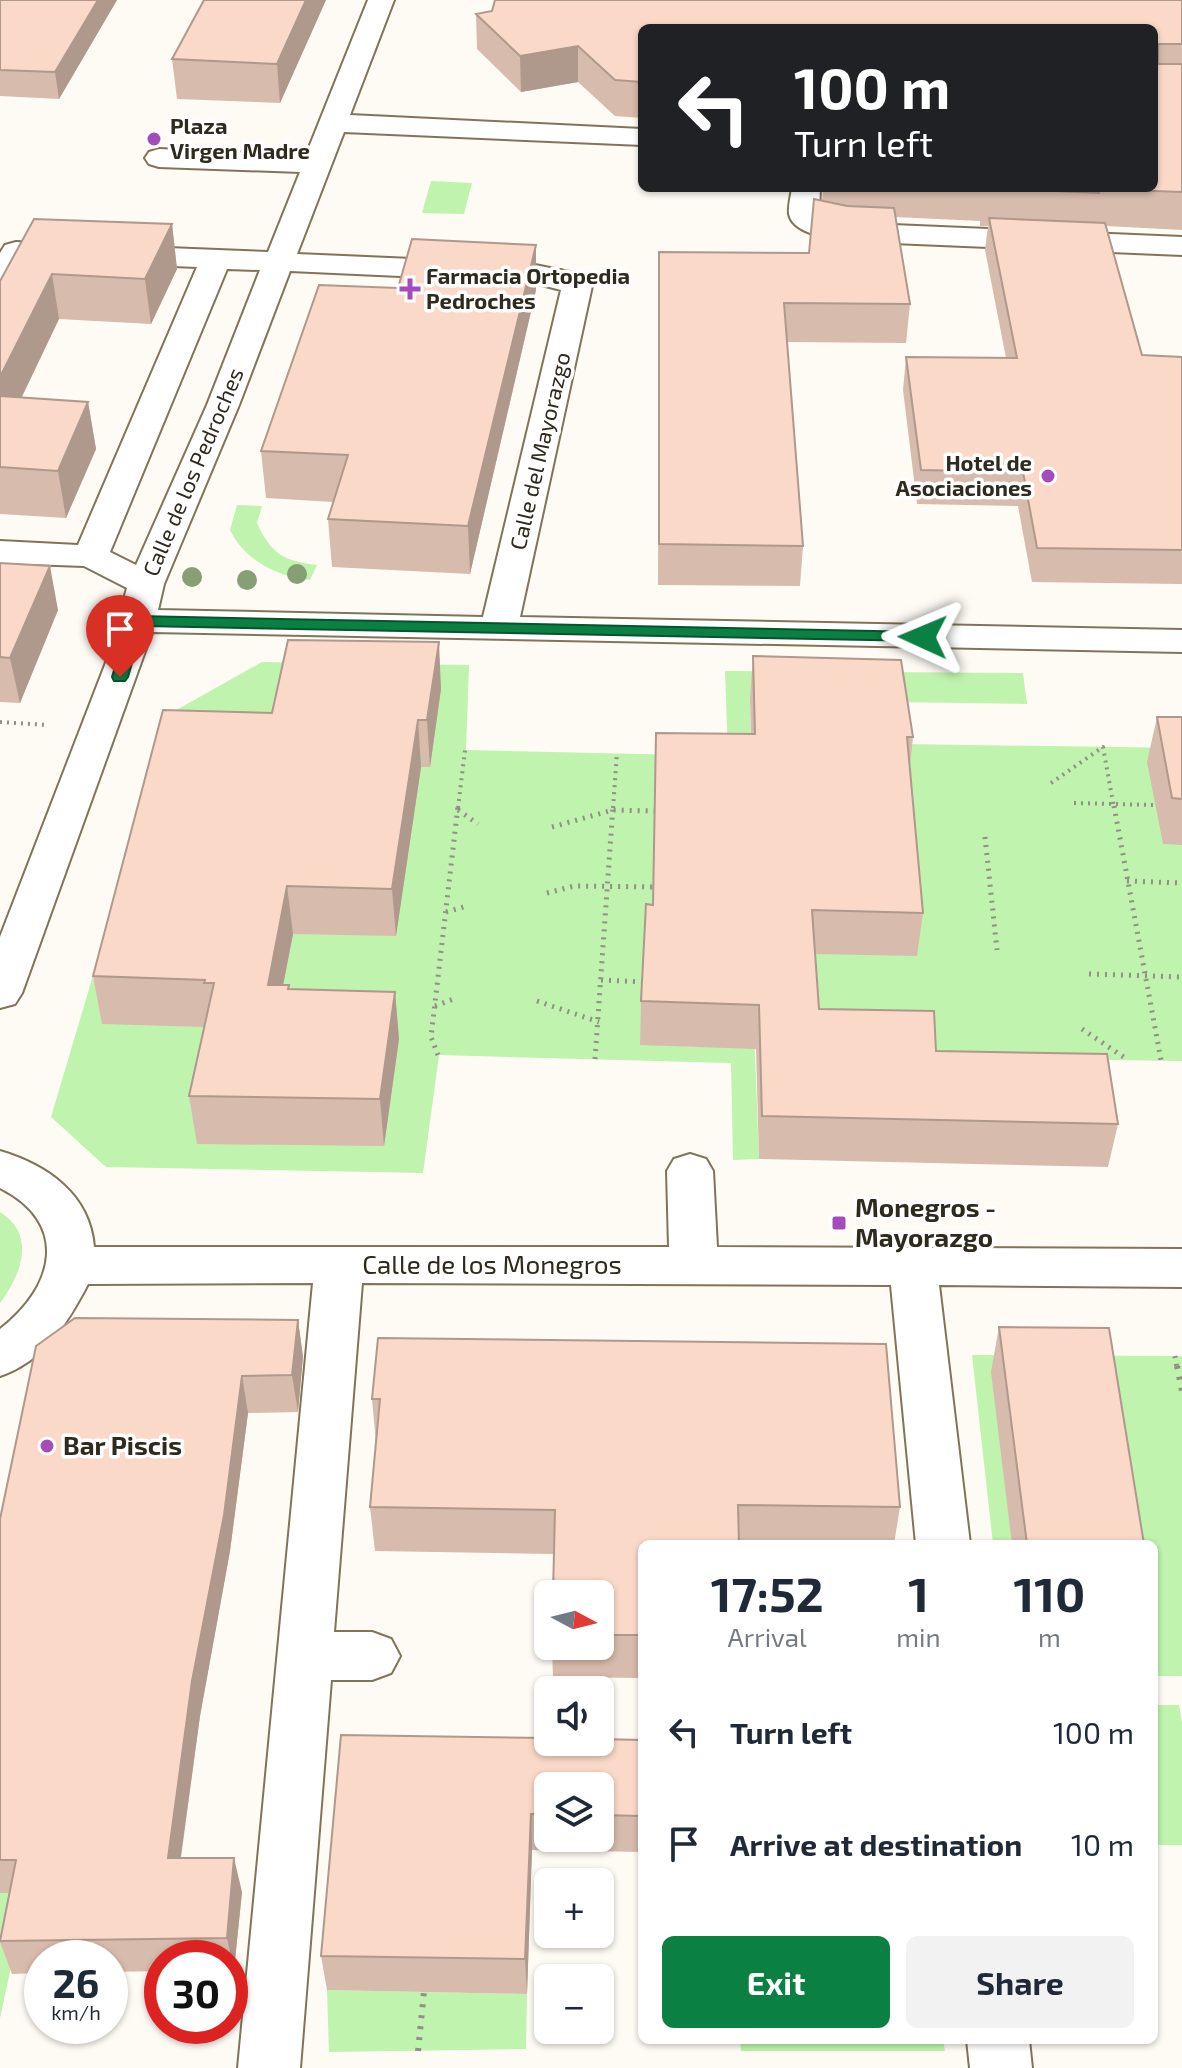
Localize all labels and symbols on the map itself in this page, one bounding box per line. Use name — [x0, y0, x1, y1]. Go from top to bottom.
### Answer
place label: Plaza Virgen Madre — [170, 112, 310, 163]
marker: Plaza Virgen Madre — [145, 130, 163, 148]
place label: Farmacia Ortopedia Pedroches — [426, 262, 630, 313]
marker: Farmacia Ortopedia Pedroches — [401, 280, 419, 298]
street label: Calle del Mayorazgo — [504, 349, 574, 552]
street label: Calle de los Pedroches — [136, 364, 248, 580]
place label: Hotel de Asociaciones — [896, 449, 1032, 500]
marker: Hotel de Asociaciones — [1039, 467, 1057, 485]
pin — [86, 595, 154, 677]
position arrow — [881, 595, 965, 679]
place label: Monegros - Mayorazgo — [855, 1191, 996, 1253]
marker: Monegros - Mayorazgo — [830, 1214, 848, 1232]
street label: Calle de los Monegros — [362, 1248, 622, 1279]
place label: Bar Piscis — [63, 1429, 182, 1460]
marker: Bar Piscis — [38, 1437, 56, 1455]
north arrow — [534, 1580, 614, 1660]
speed limit sign: 30 — [144, 1940, 248, 2044]

